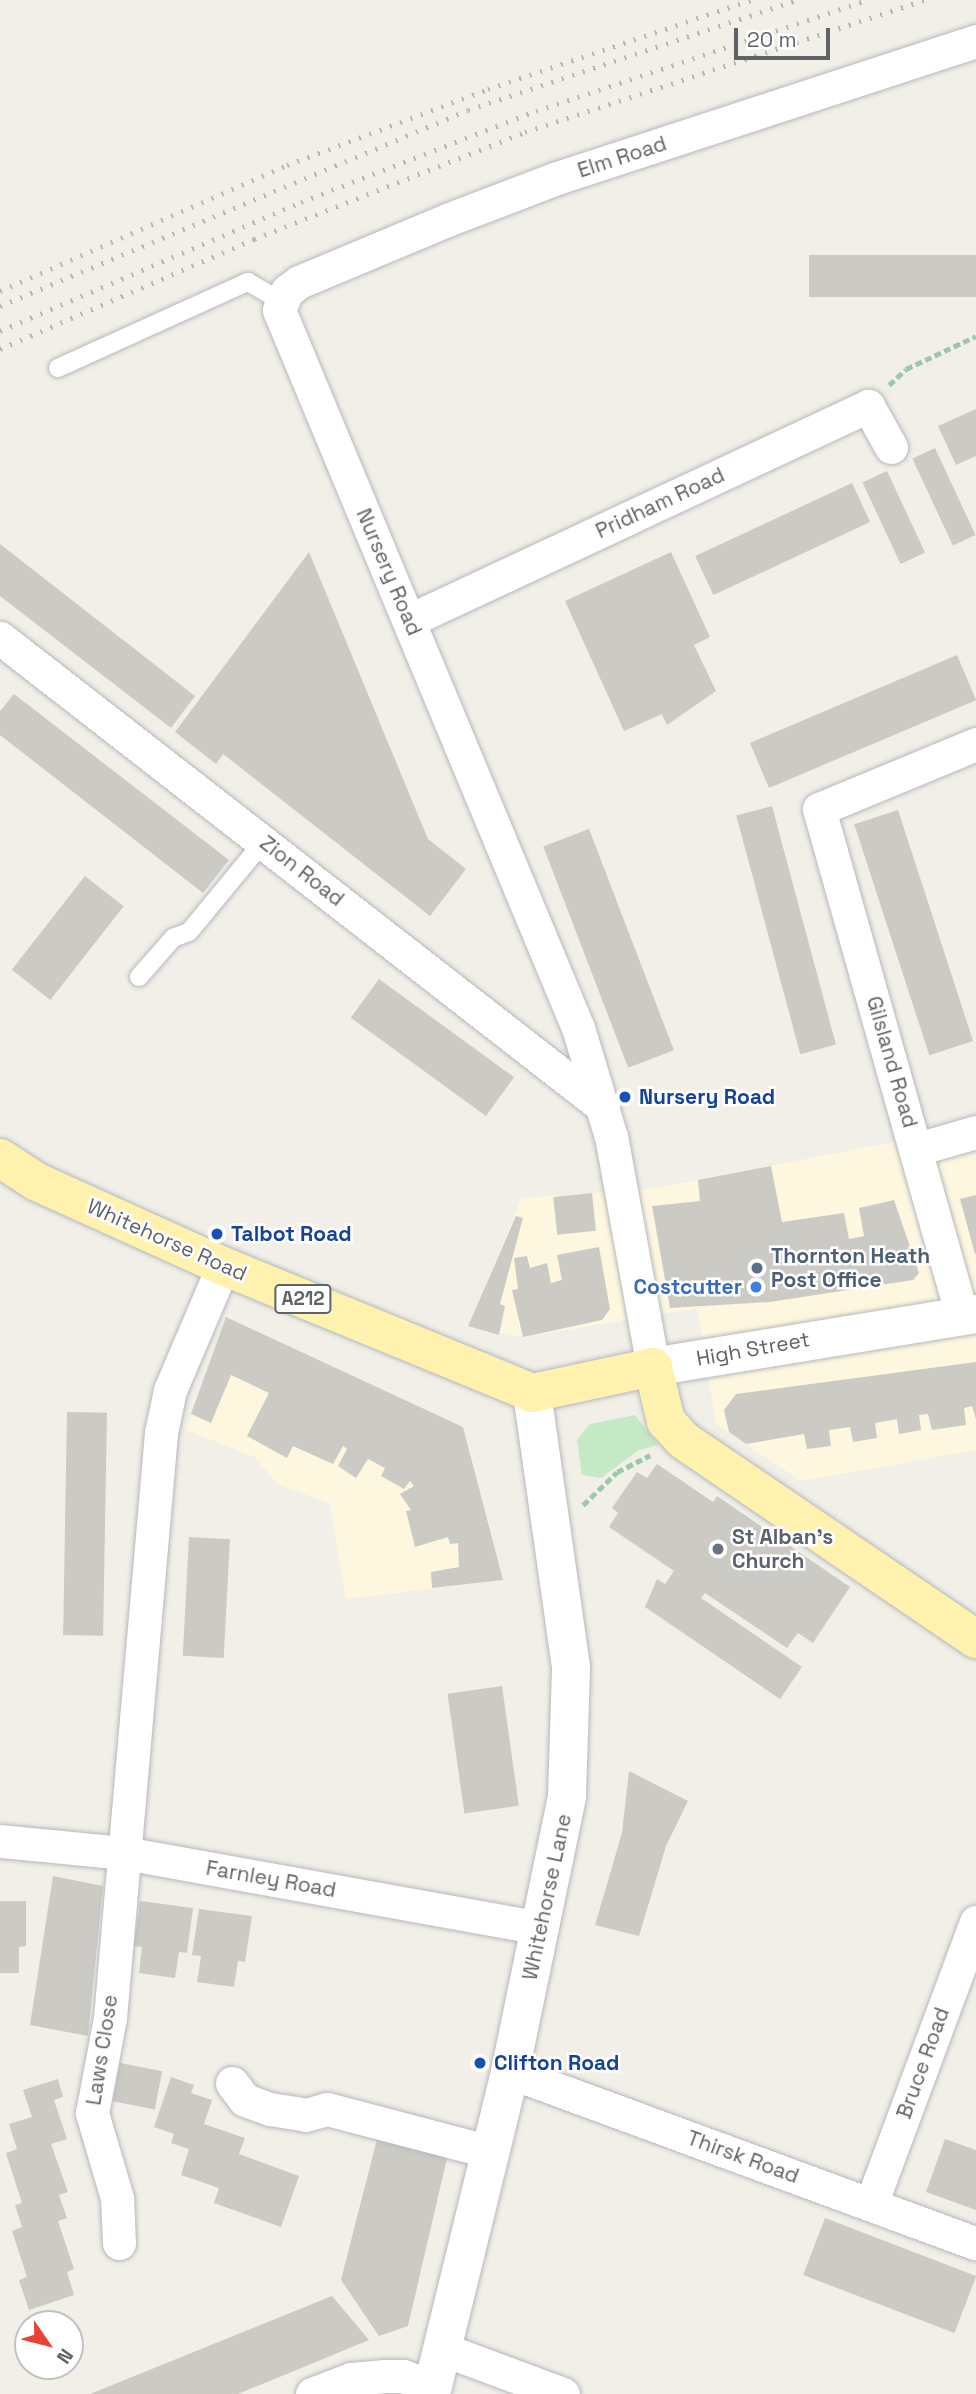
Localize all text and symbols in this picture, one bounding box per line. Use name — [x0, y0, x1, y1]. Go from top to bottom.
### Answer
scale bar — [738, 14, 834, 58]
text: 20 m — [747, 26, 797, 53]
street label: Elm Road — [574, 131, 670, 183]
street label: Pridham Road — [592, 462, 728, 544]
street label: Nursery Road — [351, 505, 427, 639]
street label: Zion Road — [255, 830, 349, 912]
street label: Gilsland Road — [861, 993, 923, 1131]
place label: Nursery Road — [639, 1084, 775, 1110]
marker: Nursery Road — [617, 1089, 633, 1105]
street label: Whitehorse Road — [83, 1193, 251, 1287]
place label: Talbot Road — [231, 1221, 352, 1247]
marker: Talbot Road — [209, 1226, 225, 1242]
place label: Thornton Heath Post Office — [771, 1243, 930, 1293]
marker: Thornton Heath Post Office — [749, 1260, 765, 1276]
place label: Costcutter — [634, 1274, 742, 1300]
marker: Costcutter — [748, 1279, 764, 1295]
road number: A212 — [273, 1284, 333, 1315]
street label: High Street — [694, 1327, 812, 1371]
place label: St Alban's Church — [732, 1524, 834, 1574]
marker: St Alban's Church — [710, 1541, 726, 1557]
street label: Whitehorse Lane — [517, 1812, 577, 1982]
street label: Farnley Road — [204, 1855, 338, 1903]
street label: Laws Close — [81, 1993, 123, 2107]
street label: Bruce Road — [891, 2004, 955, 2122]
place label: Clifton Road — [494, 2050, 619, 2076]
marker: Clifton Road — [472, 2055, 488, 2071]
street label: Thirsk Road — [684, 2125, 802, 2189]
north arrow — [14, 2310, 84, 2380]
text: N — [51, 2344, 79, 2369]

